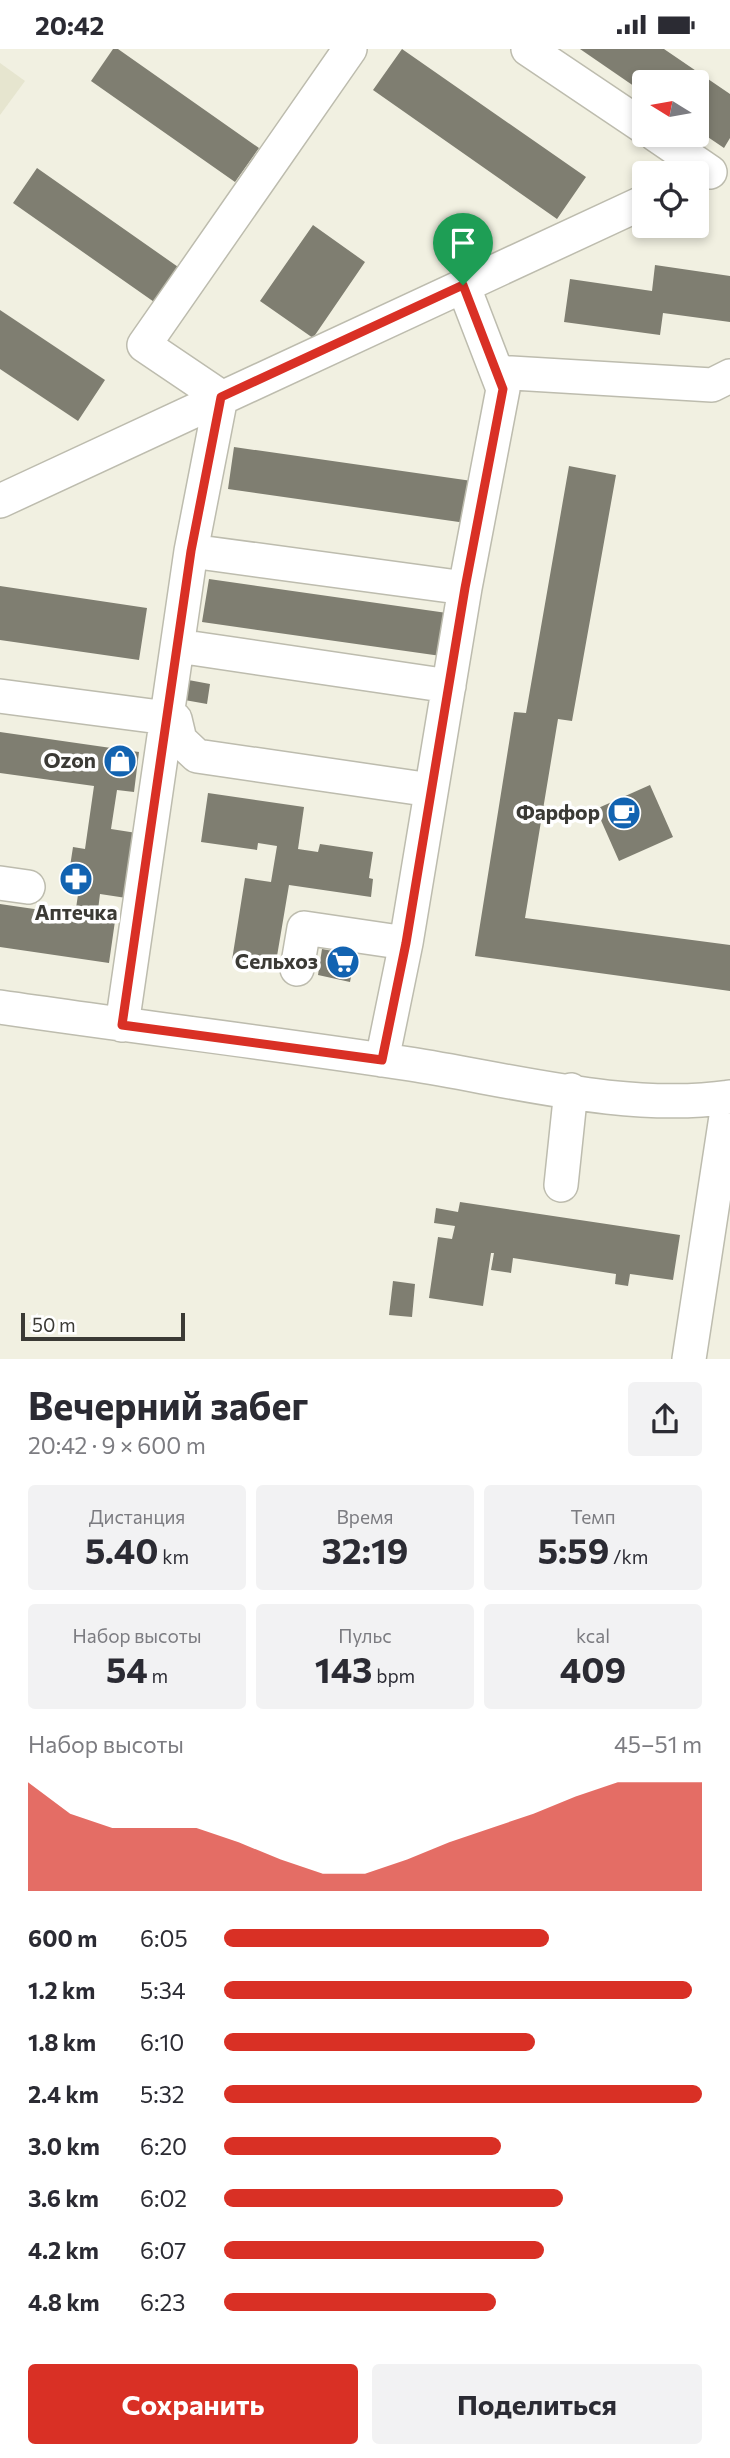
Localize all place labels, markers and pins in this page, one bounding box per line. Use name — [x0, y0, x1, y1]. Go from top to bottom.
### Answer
pin — [433, 213, 493, 285]
shop icon: Ozon — [101, 742, 139, 780]
place label: Ozon — [43, 747, 96, 772]
cafe icon: Фарфор — [605, 794, 643, 832]
place label: Фарфор — [516, 799, 600, 824]
pharmacy icon: Аптечка — [57, 860, 95, 898]
place label: Аптечка — [35, 899, 117, 924]
supermarket icon: Сельхоз — [324, 943, 362, 981]
place label: Сельхоз — [235, 948, 318, 973]

